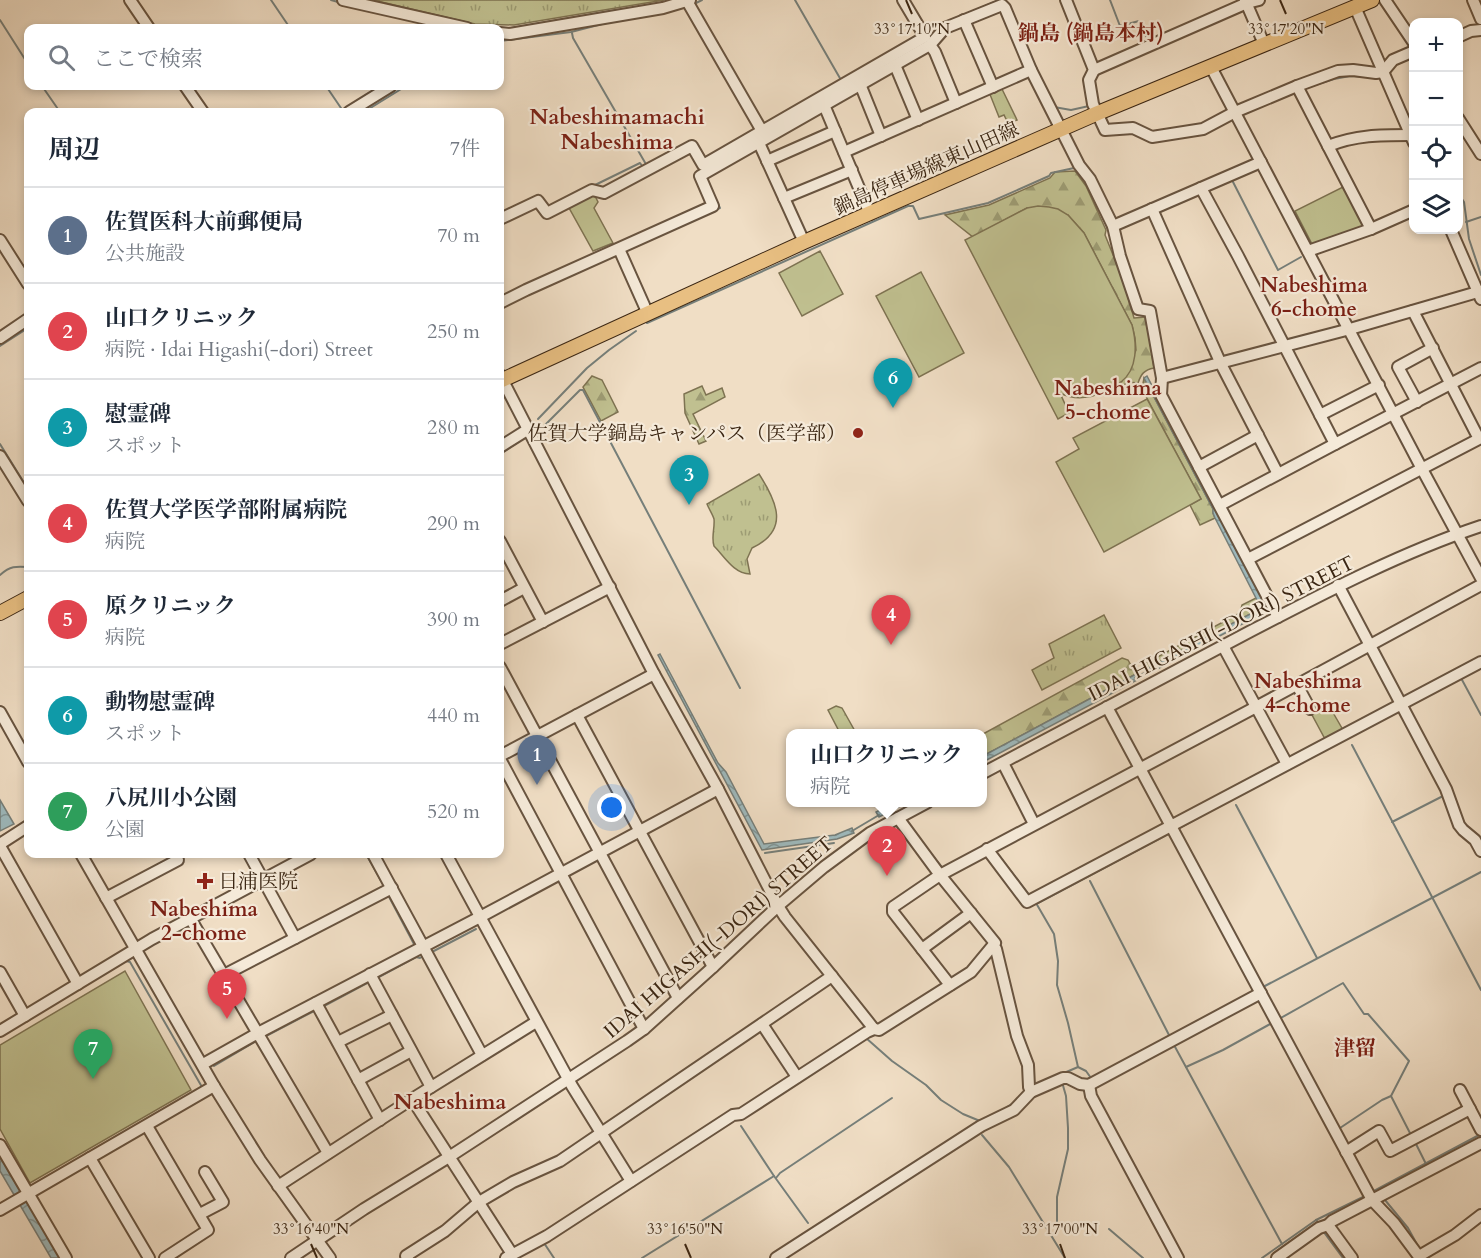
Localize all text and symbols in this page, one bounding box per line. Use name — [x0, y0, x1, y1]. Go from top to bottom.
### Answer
map controls — [1409, 18, 1463, 234]
button: + — [1409, 18, 1463, 72]
text: 33°17'10"N — [874, 19, 950, 39]
district label: 鍋島 (鍋島本村) — [1018, 19, 1164, 48]
text: 33°17'20"N — [1248, 19, 1324, 39]
search box — [24, 24, 504, 90]
icon: search — [45, 41, 78, 74]
text: ここで検索 — [93, 44, 203, 74]
button: − — [1409, 72, 1463, 126]
district label: Nabeshimamachi Nabeshima — [529, 102, 705, 157]
street label: 鍋島停車場線東山田線 — [829, 115, 1023, 221]
button: locate — [1409, 126, 1463, 180]
text: 周辺 — [48, 132, 100, 167]
text: 7件 — [450, 135, 480, 162]
button: layers — [1409, 180, 1463, 234]
text: 佐賀医科大前郵便局 — [105, 207, 303, 237]
text: 1 — [62, 222, 73, 249]
text: 70 m — [437, 222, 480, 249]
text: 公共施設 — [105, 240, 185, 267]
district label: Nabeshima 6-chome — [1260, 271, 1368, 324]
text: 山口クリニック — [105, 303, 258, 333]
text: 2 — [62, 318, 73, 345]
text: 250 m — [427, 318, 480, 345]
text: 病院 · Idai Higashi(-dori) Street — [105, 336, 373, 363]
pin: 6 — [874, 358, 912, 408]
district label: Nabeshima 5-chome — [1054, 374, 1162, 427]
text: 慰霊碑 — [105, 399, 171, 429]
text: 3 — [62, 414, 73, 441]
text: 280 m — [427, 414, 480, 441]
place label: 佐賀大学鍋島キャンパス（医学部） — [527, 420, 846, 447]
marker: 佐賀大学鍋島キャンパス（医学部） — [851, 426, 865, 440]
text: スポット — [105, 432, 185, 459]
pin: 3 — [670, 456, 708, 505]
text: 佐賀大学医学部附属病院 — [105, 495, 347, 525]
text: 4 — [62, 510, 73, 537]
text: 290 m — [427, 510, 480, 537]
text: 病院 — [105, 528, 145, 555]
street label: IDAI HIGASHI(-DORI) STREET — [1083, 549, 1359, 708]
text: 原クリニック — [105, 591, 236, 621]
pin: 4 — [872, 596, 910, 645]
text: 5 — [62, 606, 73, 633]
text: 390 m — [427, 606, 480, 633]
text: 病院 — [105, 624, 145, 651]
district label: Nabeshima 4-chome — [1254, 667, 1362, 720]
text: 動物慰霊碑 — [105, 687, 215, 717]
text: 6 — [62, 702, 73, 729]
text: 440 m — [427, 702, 480, 729]
text: スポット — [105, 720, 185, 747]
popup — [786, 729, 987, 807]
pin: 1 — [518, 736, 556, 785]
text: 山口クリニック — [810, 740, 963, 770]
text: 病院 — [810, 773, 850, 800]
text: 八尻川小公園 — [105, 783, 237, 813]
your location — [597, 793, 626, 822]
text: 7 — [62, 798, 73, 825]
text: 520 m — [427, 798, 480, 825]
text: 公園 — [105, 816, 145, 843]
pin: 2 — [868, 826, 906, 876]
street label: IDAI HIGASHI(-DORI) STREET — [598, 830, 839, 1045]
place label: 日浦医院 — [218, 868, 298, 895]
marker: 日浦医院 — [196, 872, 214, 890]
district label: Nabeshima 2-chome — [150, 895, 258, 948]
pin: 5 — [208, 970, 246, 1019]
pin: 7 — [74, 1030, 112, 1079]
district label: 津留 — [1334, 1034, 1376, 1063]
district label: Nabeshima — [394, 1087, 507, 1117]
text: 33°16'40"N — [273, 1219, 349, 1239]
text: 33°16'50"N — [647, 1219, 723, 1239]
text: 33°17'00"N — [1022, 1219, 1098, 1239]

